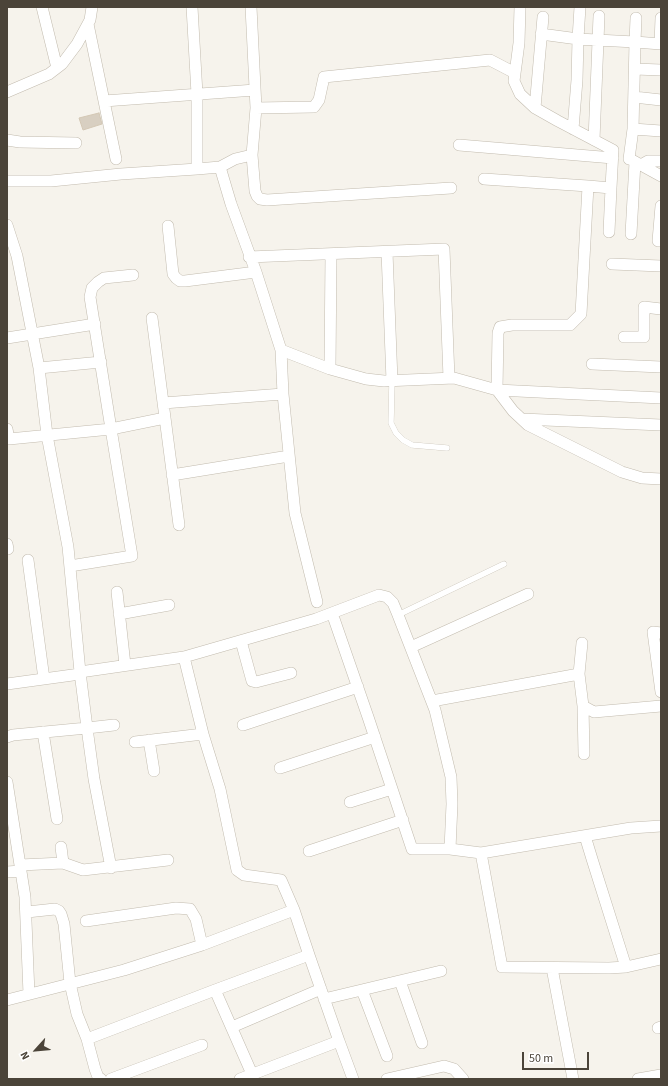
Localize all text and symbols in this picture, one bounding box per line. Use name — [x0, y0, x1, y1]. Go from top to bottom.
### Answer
north arrow — [16, 1030, 56, 1070]
scale bar — [524, 1044, 591, 1070]
text: N — [17, 1049, 33, 1062]
text: 50 m — [529, 1050, 553, 1067]

